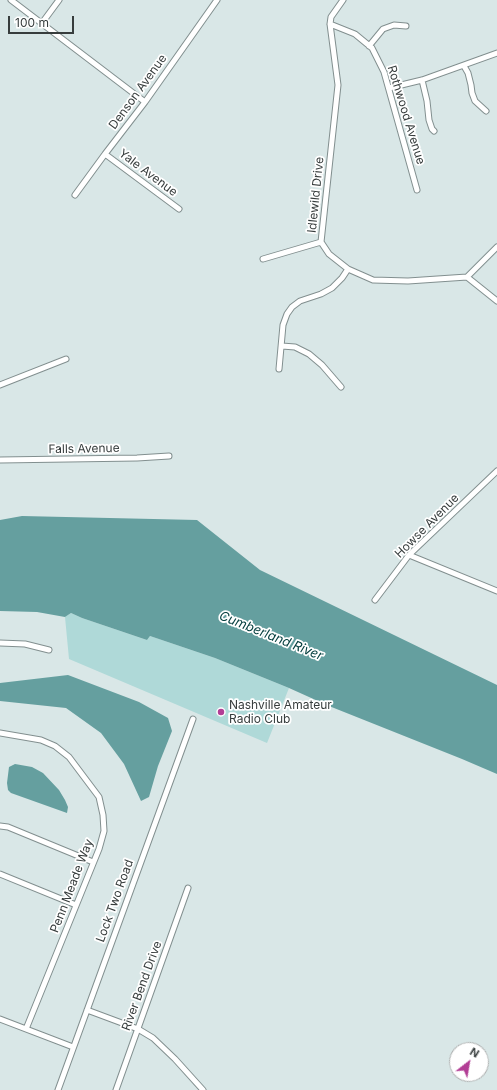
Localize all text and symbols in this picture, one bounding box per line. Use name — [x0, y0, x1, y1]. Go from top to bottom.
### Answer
scale bar — [10, 8, 76, 34]
text: 100 m — [15, 15, 49, 30]
street label: Denson Avenue — [106, 52, 170, 132]
street label: Rothwood Avenue — [384, 64, 428, 166]
street label: Yale Avenue — [116, 146, 180, 200]
street label: Idlewild Drive — [305, 156, 327, 234]
street label: Falls Avenue — [48, 441, 120, 457]
street label: Howse Avenue — [392, 491, 462, 561]
water label: Cumberland River — [217, 608, 325, 664]
place label: Nashville Amateur Radio Club — [229, 698, 332, 726]
marker: Nashville Amateur Radio Club — [216, 707, 226, 717]
street label: Penn Meade Way — [48, 837, 96, 935]
street label: Lock Two Road — [93, 858, 137, 944]
street label: River Bend Drive — [119, 939, 165, 1033]
north arrow — [449, 1042, 489, 1082]
text: N — [467, 1044, 482, 1061]

